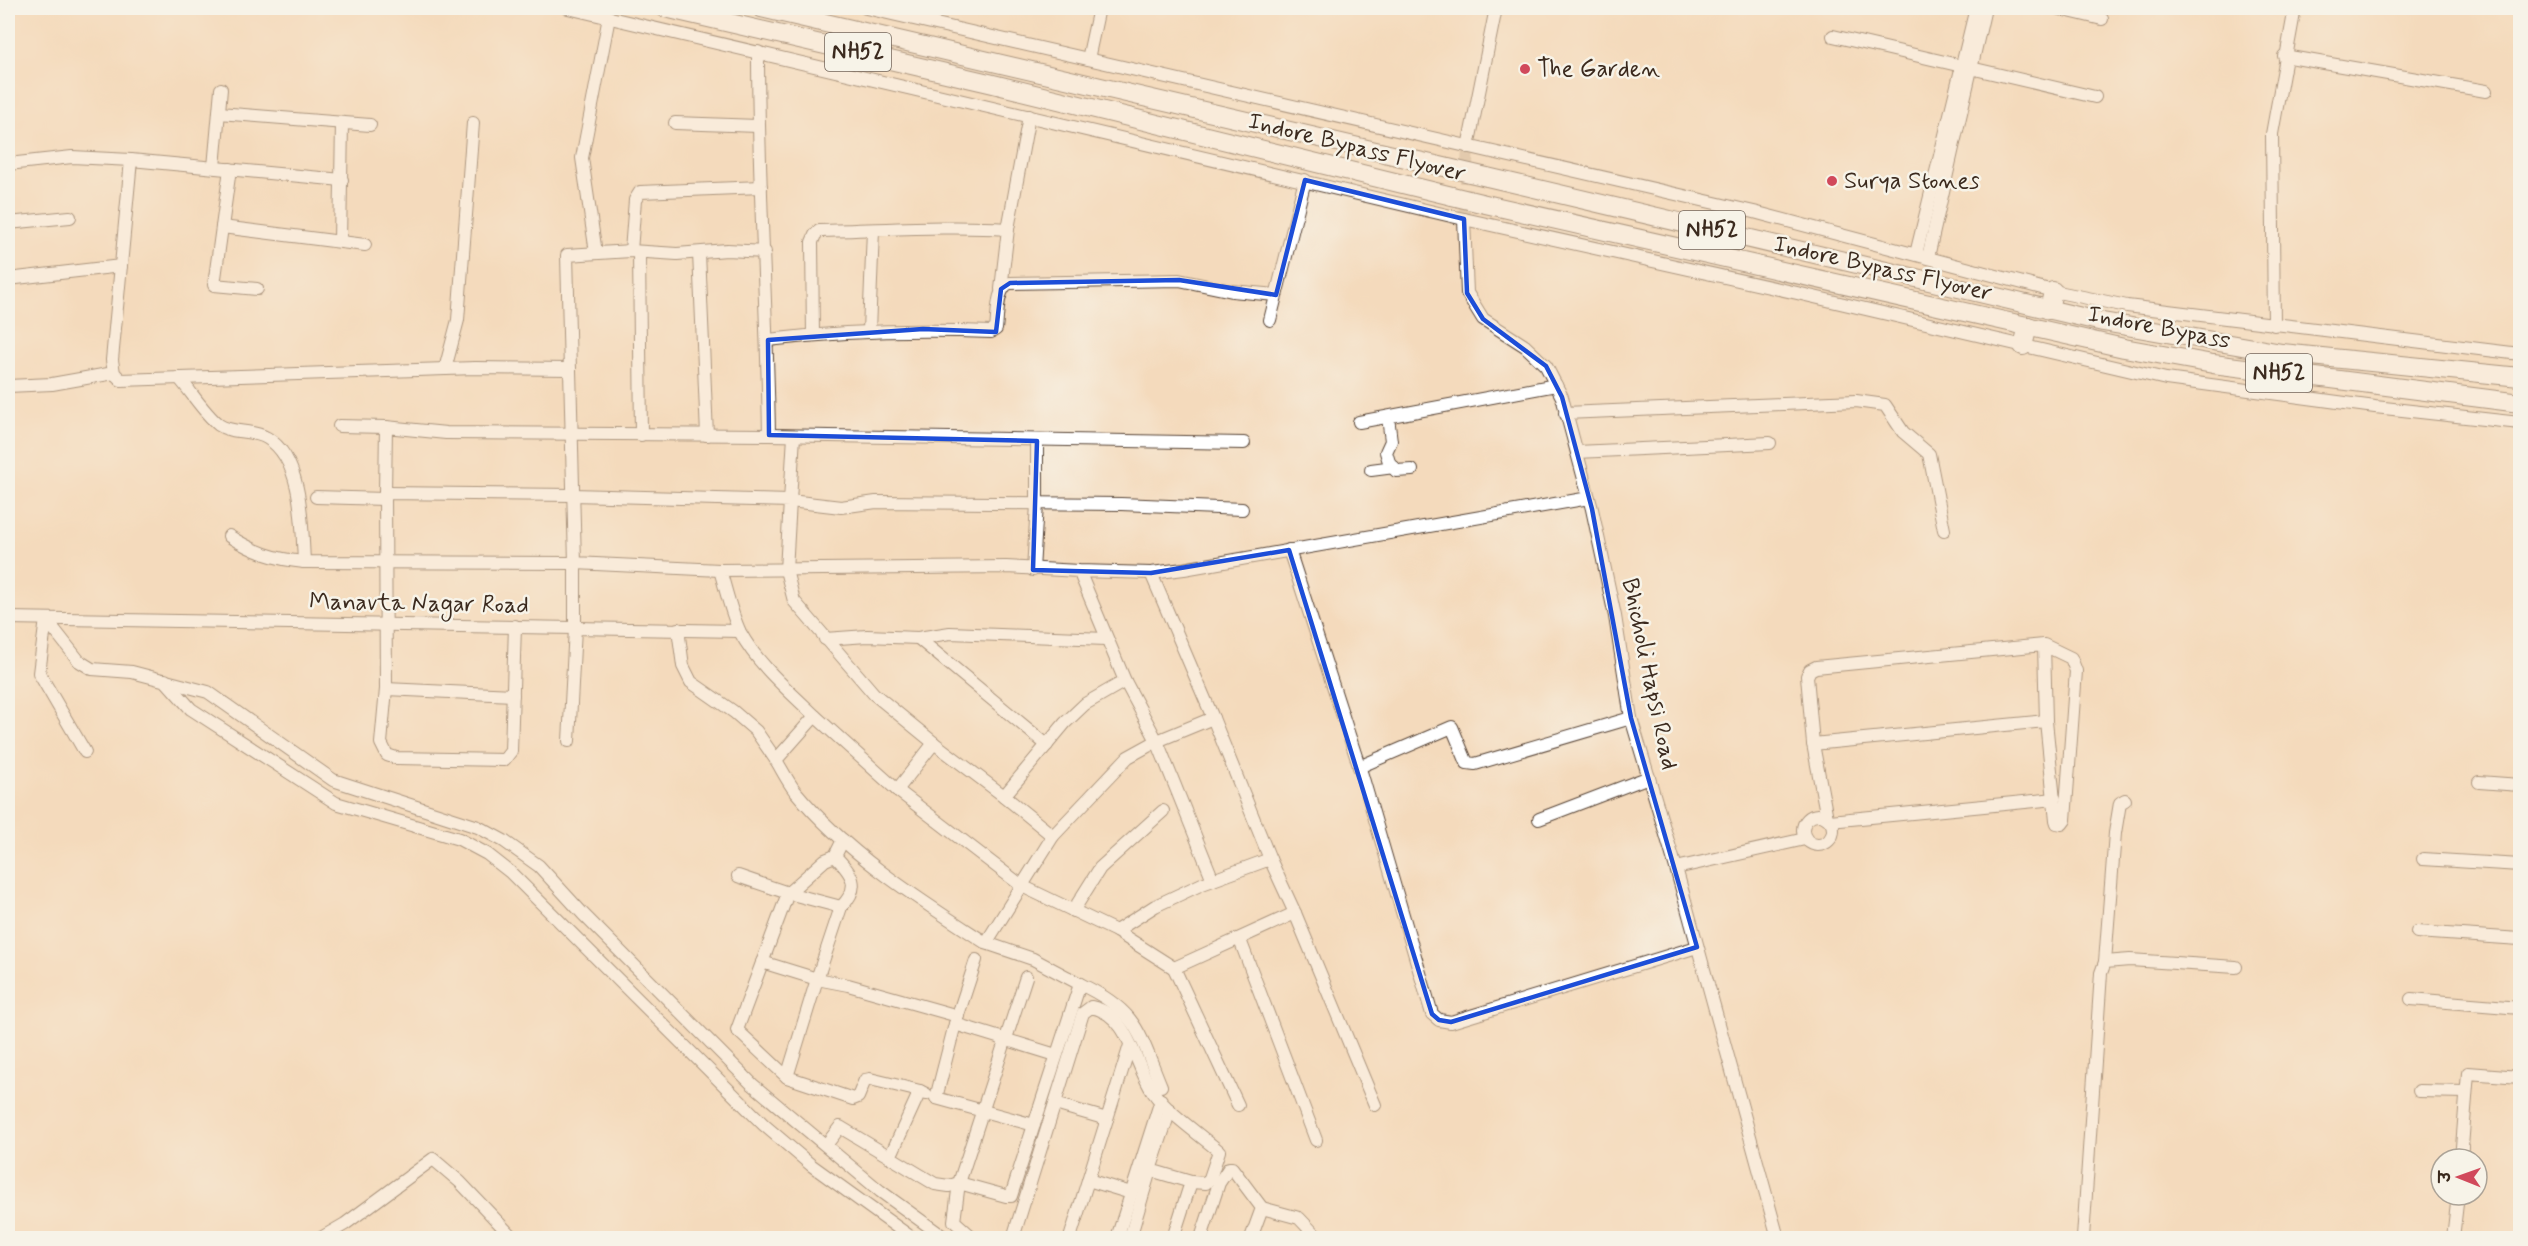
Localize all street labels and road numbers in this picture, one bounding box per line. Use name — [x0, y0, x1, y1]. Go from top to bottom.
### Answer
road number: NH52 — [825, 33, 891, 71]
street label: Indore Bypass Flyover — [1245, 106, 1469, 190]
road number: NH52 — [1679, 211, 1745, 249]
street label: Indore Bypass Flyover — [1771, 229, 1995, 309]
street label: Indore Bypass — [2085, 299, 2233, 357]
road number: NH52 — [2246, 354, 2312, 392]
street label: Bhicholi Hapsi Road — [1614, 575, 1684, 773]
street label: Manavta Nagar Road — [309, 587, 529, 623]

